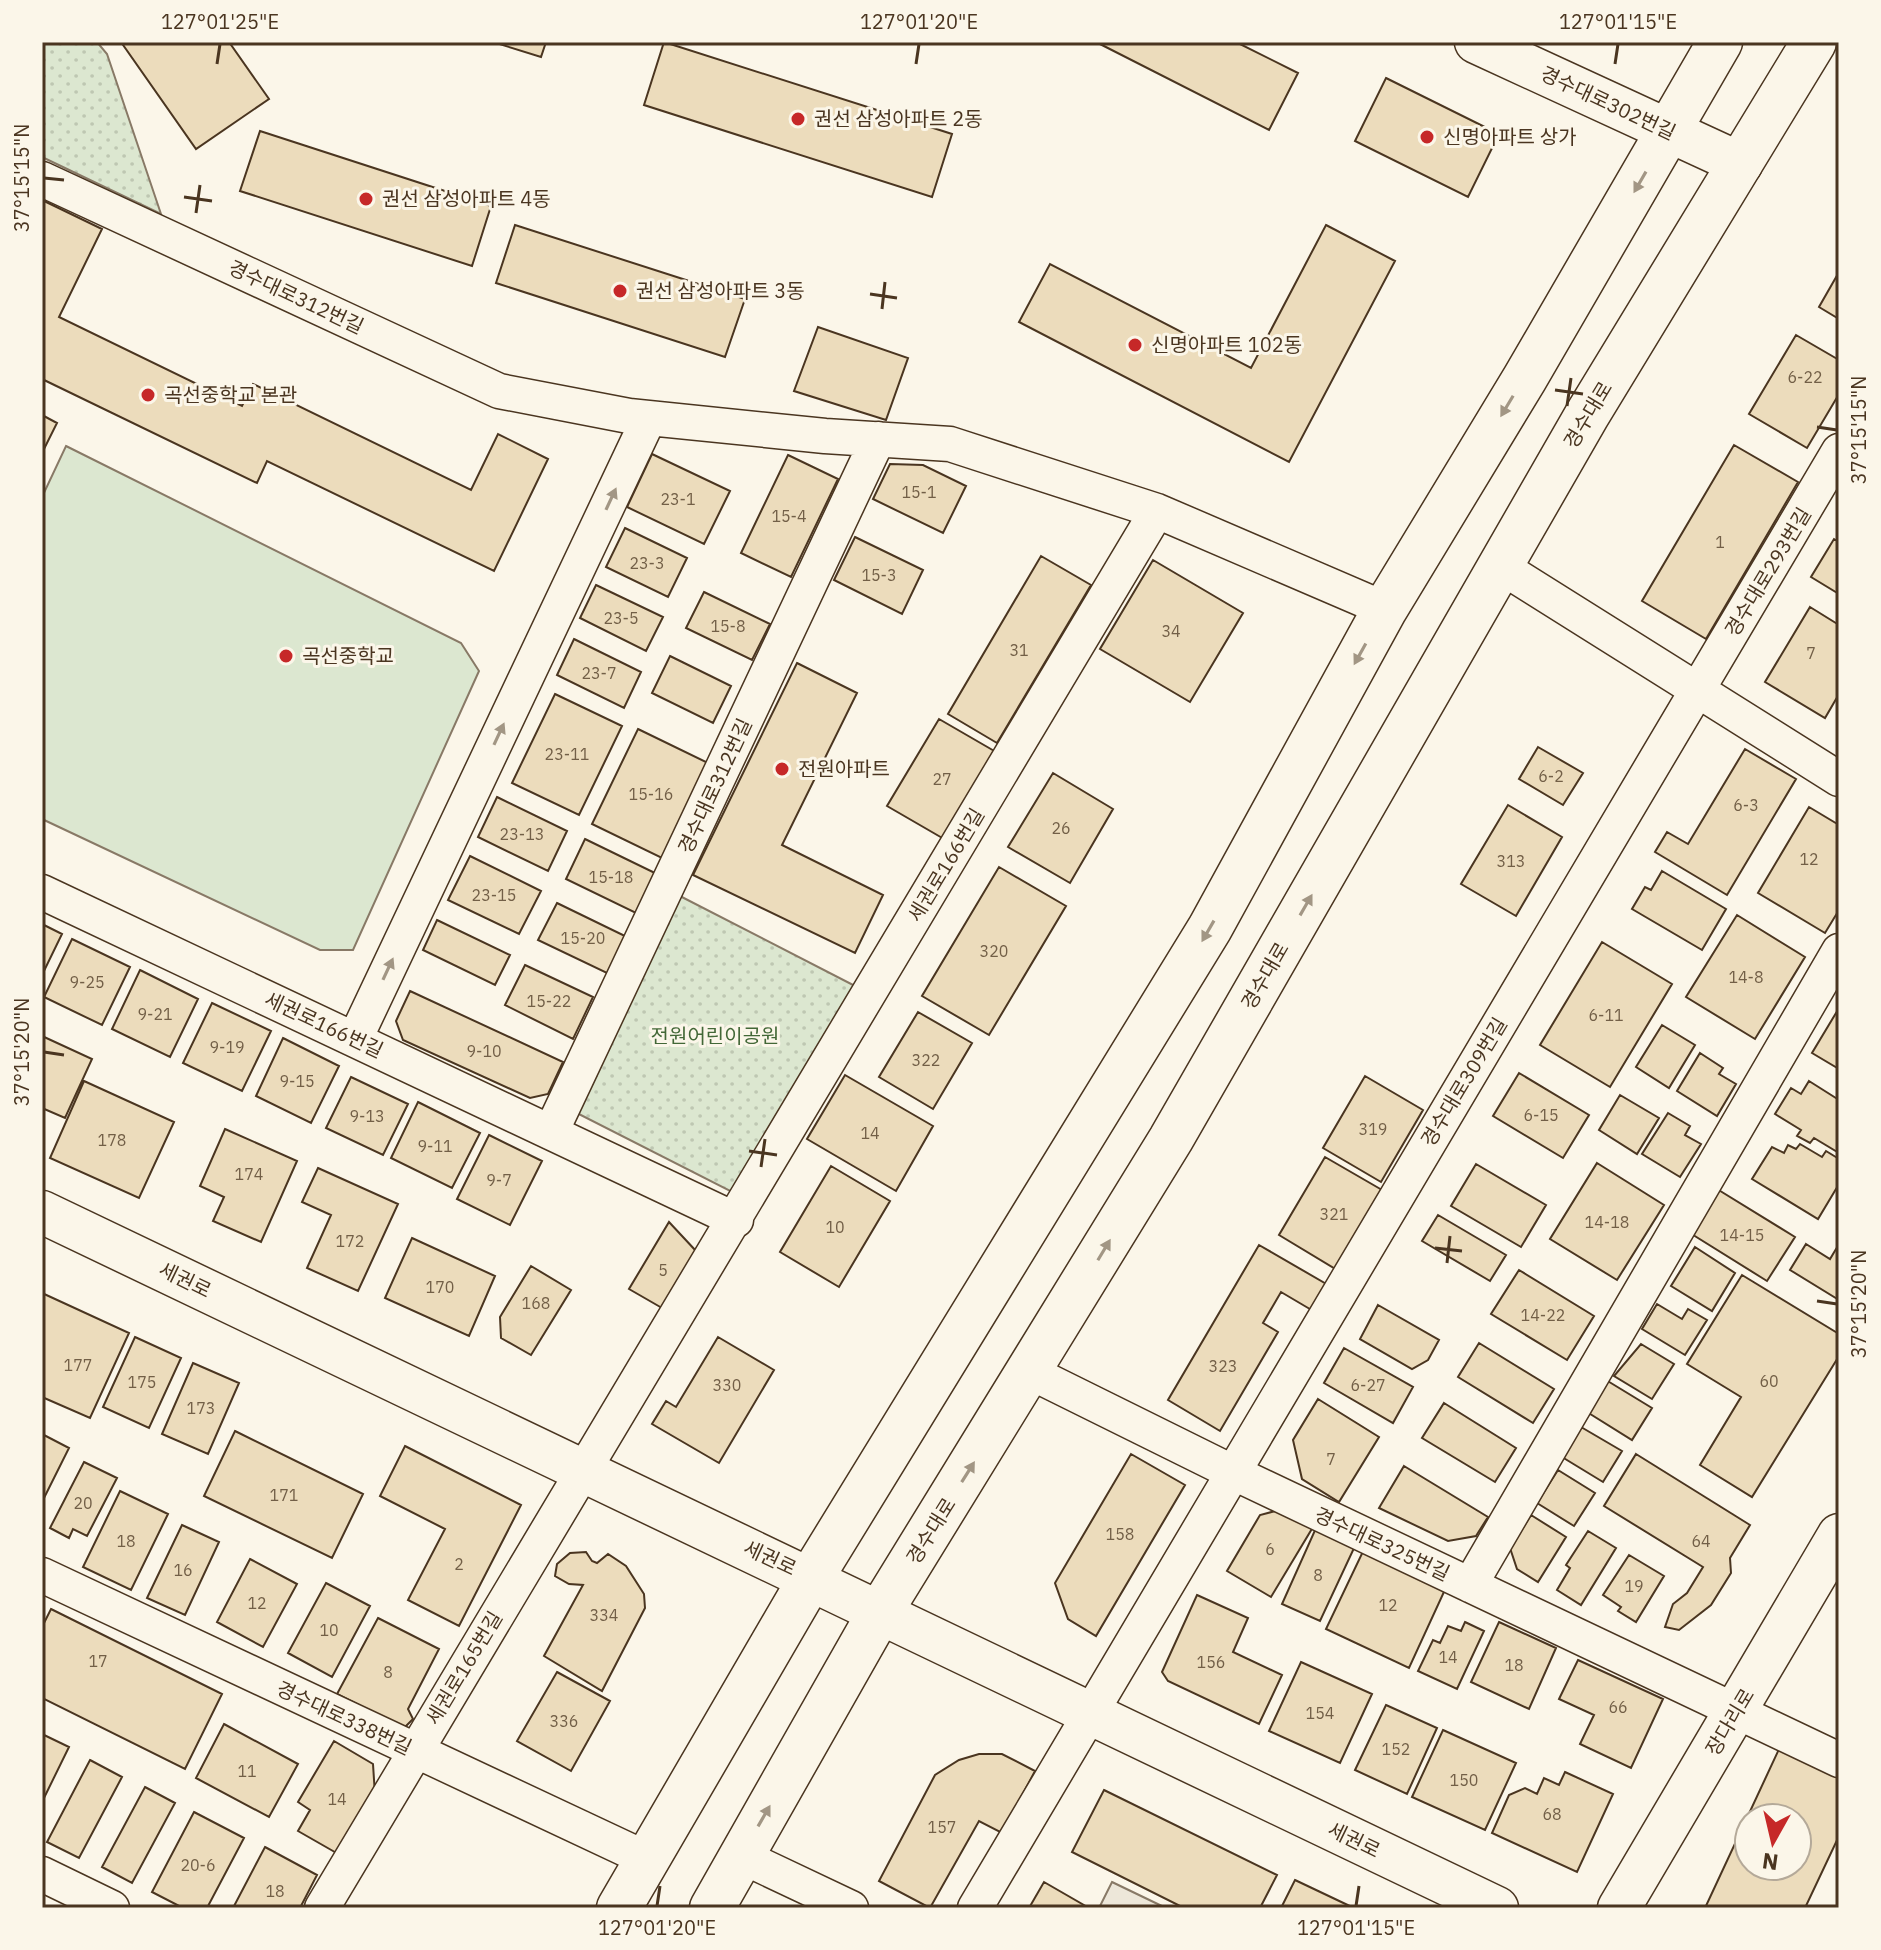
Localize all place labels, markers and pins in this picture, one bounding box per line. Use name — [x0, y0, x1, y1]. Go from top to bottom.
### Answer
place label: 권선 삼성아파트 2동 — [814, 105, 983, 132]
marker: 권선 삼성아파트 2동 — [789, 110, 807, 128]
place label: 신명아파트 상가 — [1443, 123, 1577, 150]
marker: 신명아파트 상가 — [1418, 128, 1436, 146]
place label: 권선 삼성아파트 4동 — [382, 185, 551, 212]
marker: 권선 삼성아파트 4동 — [357, 190, 375, 208]
place label: 권선 삼성아파트 3동 — [636, 277, 805, 304]
marker: 권선 삼성아파트 3동 — [611, 282, 629, 300]
place label: 신명아파트 102동 — [1151, 331, 1302, 358]
marker: 신명아파트 102동 — [1126, 336, 1144, 354]
place label: 곡선중학교 본관 — [164, 381, 298, 408]
marker: 곡선중학교 본관 — [139, 386, 157, 404]
place label: 곡선중학교 — [302, 642, 394, 669]
marker: 곡선중학교 — [277, 647, 295, 665]
place label: 전원아파트 — [798, 755, 890, 782]
marker: 전원아파트 — [773, 760, 791, 778]

